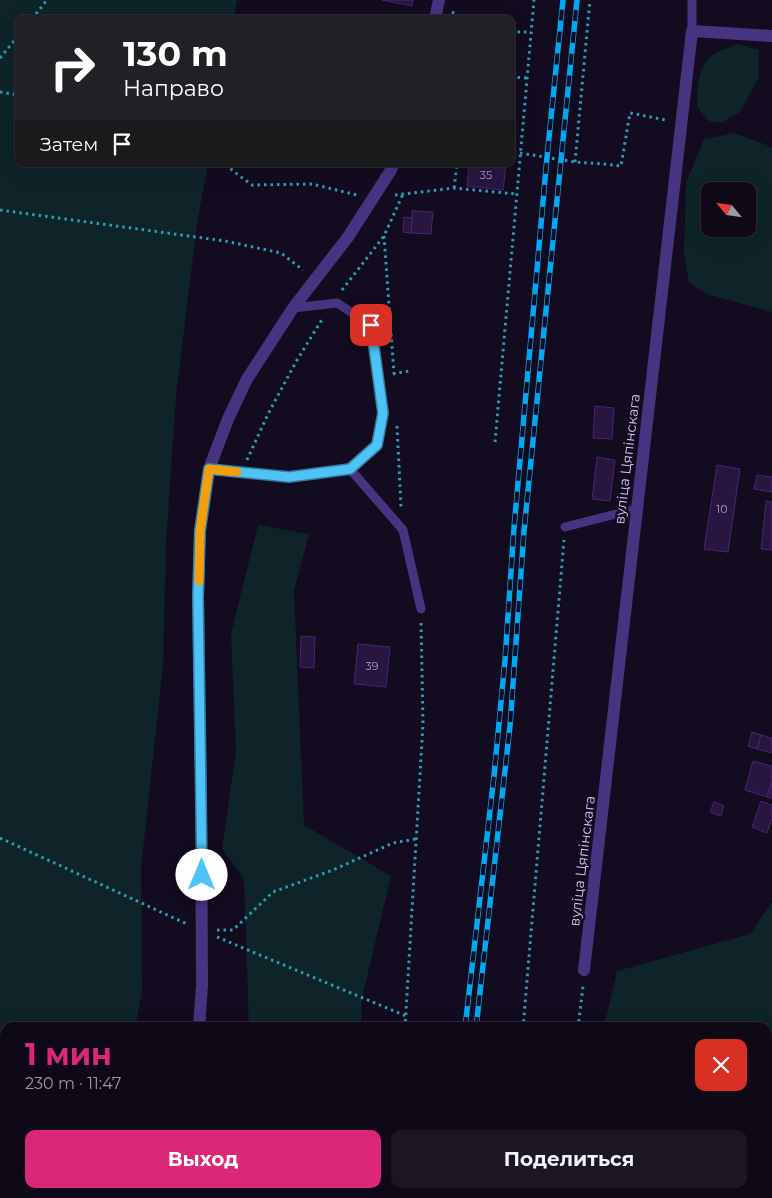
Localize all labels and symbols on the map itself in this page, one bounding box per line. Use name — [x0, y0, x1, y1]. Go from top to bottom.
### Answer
house number: 35 — [480, 168, 492, 182]
north arrow — [701, 182, 756, 238]
pin — [350, 304, 392, 346]
street label: вуліца Цяпінскага — [610, 393, 644, 525]
house number: 10 — [716, 502, 728, 516]
house number: 39 — [366, 659, 379, 673]
street label: вуліца Цяпінскага — [565, 795, 599, 927]
position arrow — [175, 848, 227, 900]

